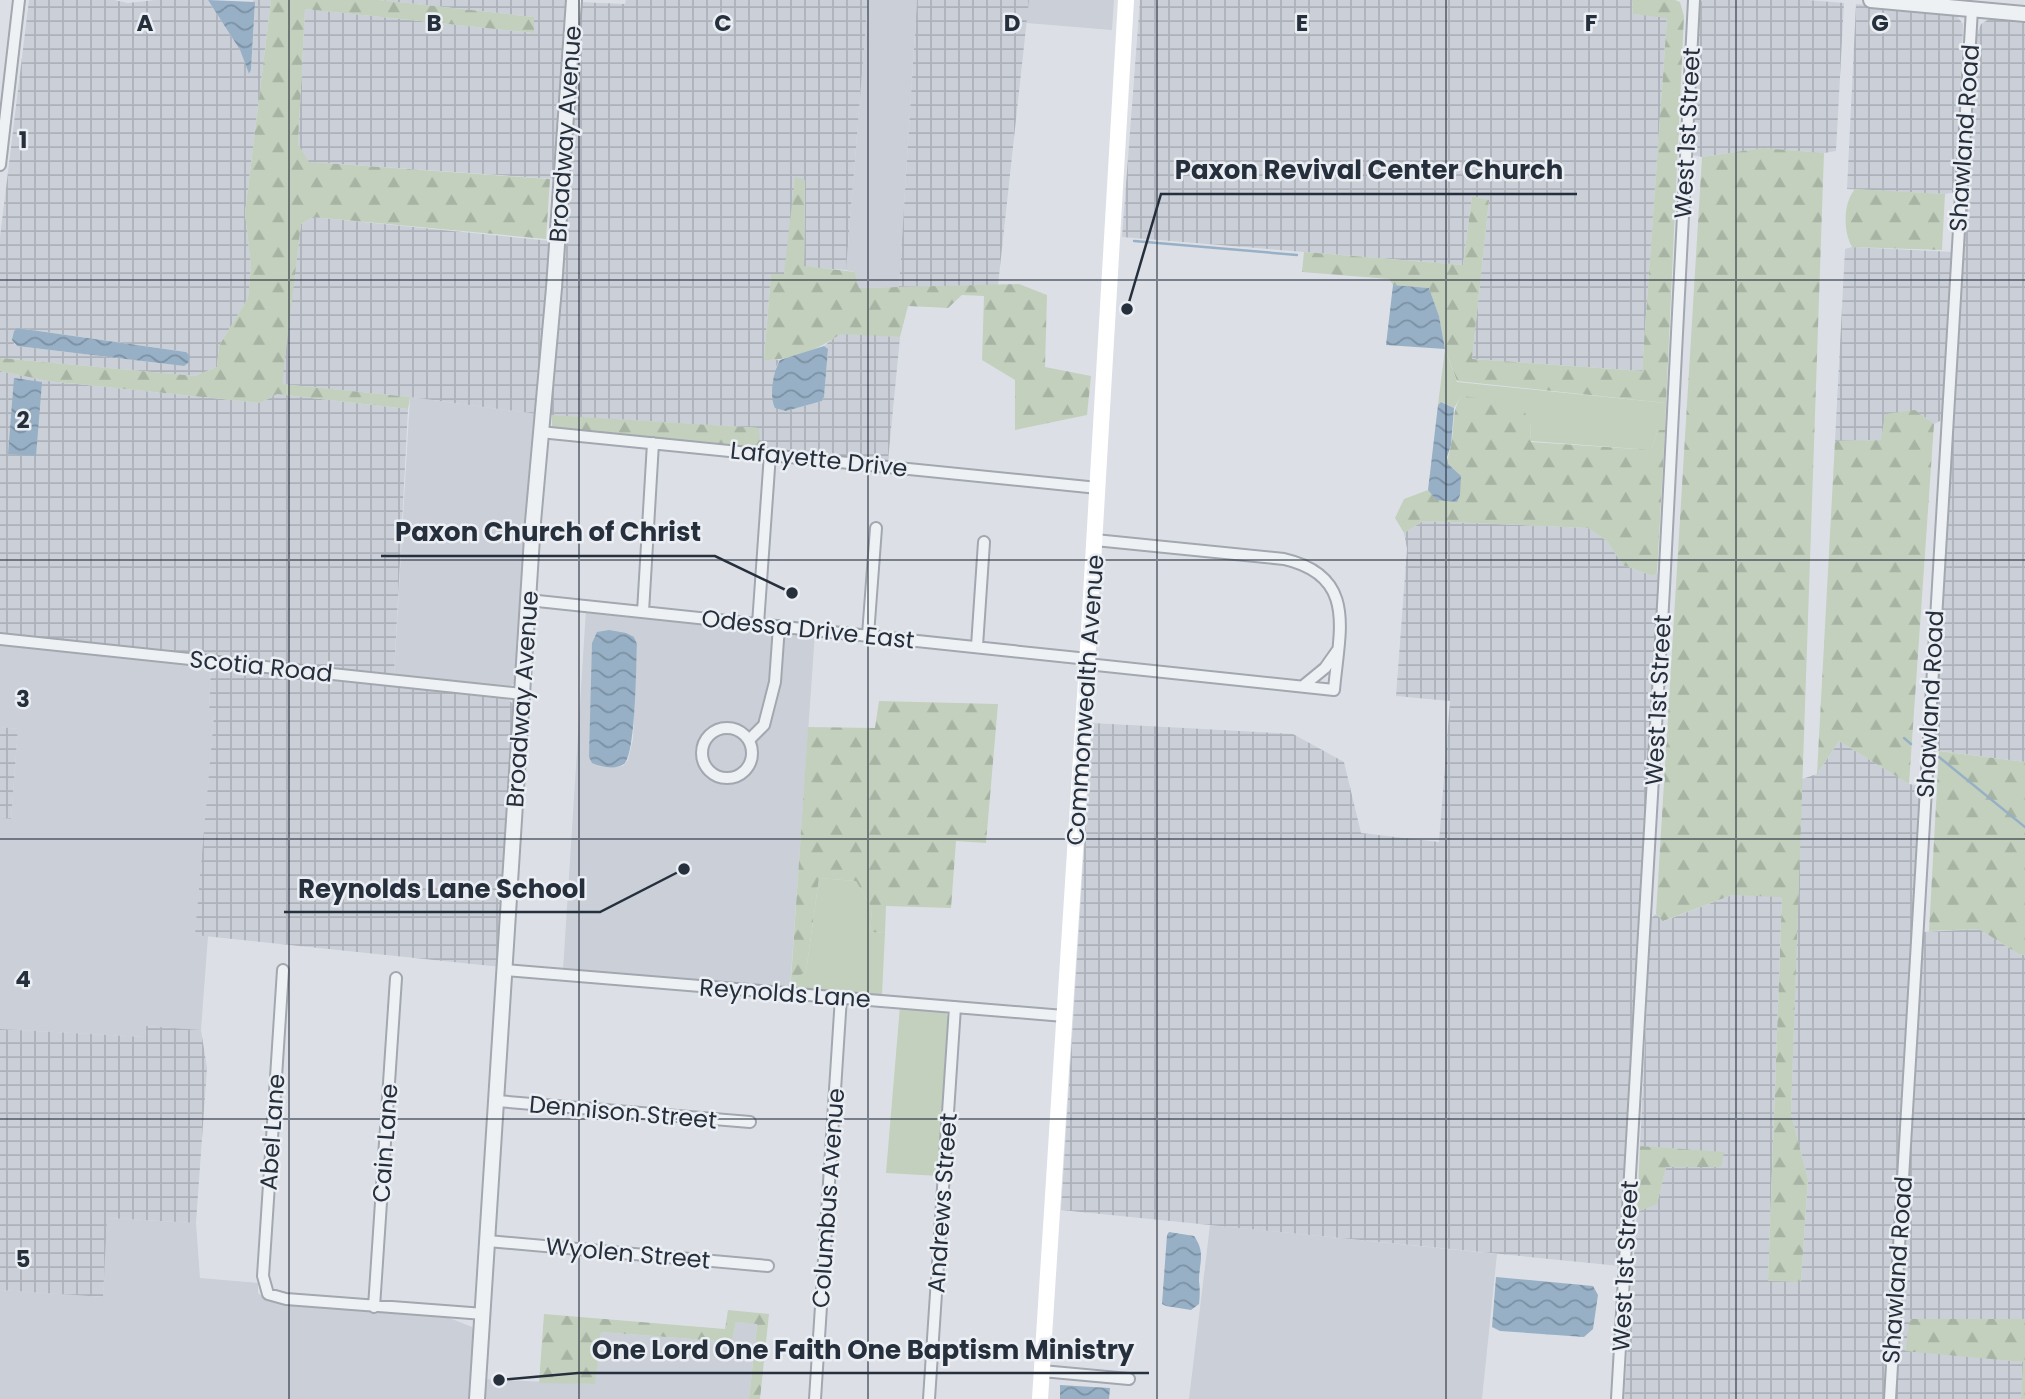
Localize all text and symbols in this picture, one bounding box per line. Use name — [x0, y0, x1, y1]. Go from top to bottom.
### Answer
text: A — [137, 7, 154, 39]
text: B — [426, 7, 442, 39]
text: C — [714, 7, 732, 39]
text: D — [1004, 7, 1020, 39]
text: E — [1296, 7, 1308, 39]
text: F — [1585, 7, 1597, 39]
text: G — [1871, 7, 1889, 39]
street label: Broadway Avenue — [541, 24, 589, 244]
street label: Shawland Road — [1941, 43, 1987, 233]
street label: West 1st Street — [1666, 46, 1708, 220]
text: 1 — [19, 124, 27, 156]
callout: Paxon Revival Center Church — [1161, 147, 1577, 194]
text: Paxon Revival Center Church — [1175, 152, 1563, 188]
text: 2 — [16, 404, 30, 436]
street label: Lafayette Drive — [729, 433, 909, 485]
callout: Paxon Church of Christ — [381, 509, 715, 556]
text: Paxon Church of Christ — [395, 514, 701, 550]
street label: Commonwealth Avenue — [1058, 554, 1112, 846]
street label: Broadway Avenue — [498, 589, 546, 809]
street label: Odessa Drive East — [700, 601, 916, 657]
street label: Shawland Road — [1909, 609, 1951, 799]
street label: West 1st Street — [1637, 613, 1679, 787]
street label: Scotia Road — [188, 642, 334, 690]
text: 3 — [16, 683, 30, 715]
callout: Reynolds Lane School — [284, 865, 600, 912]
text: Reynolds Lane School — [298, 871, 586, 907]
text: 4 — [15, 963, 31, 995]
street label: Reynolds Lane — [698, 971, 872, 1015]
street label: Abel Lane — [251, 1073, 293, 1191]
street label: Cain Lane — [364, 1082, 406, 1204]
street label: Dennison Street — [528, 1087, 718, 1137]
street label: Columbus Avenue — [804, 1087, 852, 1309]
street label: Andrews Street — [919, 1112, 965, 1294]
street label: Shawland Road — [1874, 1175, 1920, 1365]
street label: West 1st Street — [1604, 1179, 1646, 1353]
street label: Wyolen Street — [544, 1229, 712, 1277]
text: 5 — [16, 1243, 30, 1275]
callout: One Lord One Faith One Baptism Ministry — [578, 1326, 1149, 1373]
text: One Lord One Faith One Baptism Ministry — [592, 1332, 1135, 1368]

